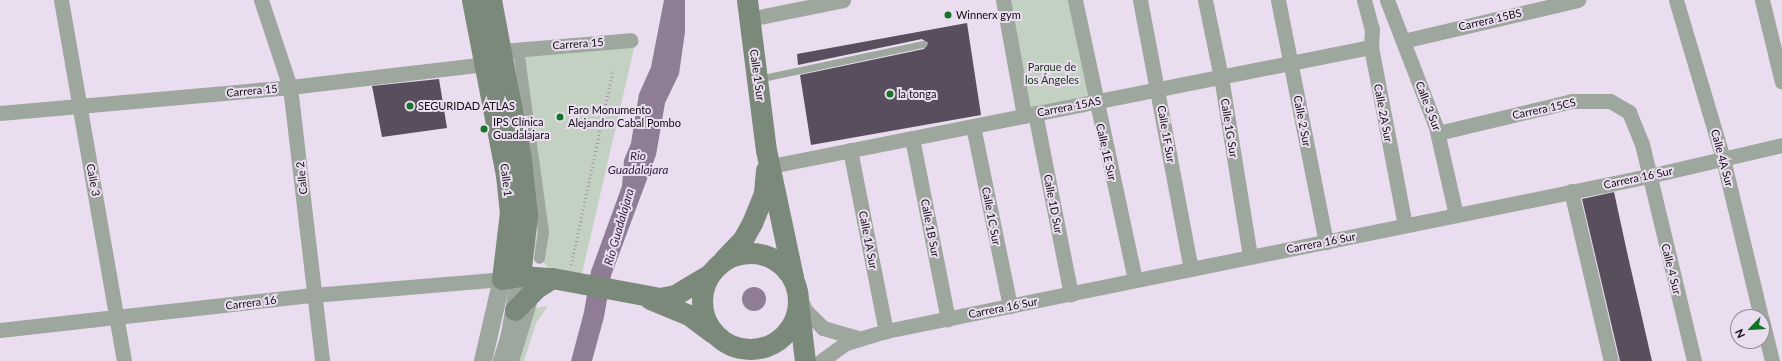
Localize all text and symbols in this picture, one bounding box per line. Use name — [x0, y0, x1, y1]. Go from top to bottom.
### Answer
street label: Carrera 15BS — [1457, 6, 1523, 34]
place label: Winnerx gym — [956, 8, 1021, 22]
marker: Winnerx gym — [943, 10, 953, 20]
street label: Carrera 15 — [552, 36, 604, 52]
street label: Calle 1 Sur — [747, 48, 767, 102]
park label: Parque de los Ángeles — [1025, 61, 1079, 87]
street label: Calle 3 Sur — [1413, 79, 1443, 133]
street label: Carrera 15 — [226, 82, 278, 100]
street label: Calle 2A Sur — [1371, 83, 1395, 143]
place label: la tonga — [898, 87, 936, 101]
marker: la tonga — [885, 89, 895, 99]
street label: Carrera 15AS — [1036, 94, 1102, 120]
street label: Calle 2 Sur — [1291, 94, 1313, 148]
street label: Carrera 15CS — [1511, 96, 1577, 122]
street label: Calle 1G Sur — [1218, 97, 1240, 159]
place label: SEGURIDAD ATLAS — [418, 99, 515, 113]
marker: SEGURIDAD ATLAS — [405, 101, 415, 111]
place label: Faro Monumento Alejandro Cabal Pombo — [568, 104, 681, 130]
street label: Calle 1F Sur — [1154, 104, 1178, 164]
marker: Faro Monumento Alejandro Cabal Pombo — [555, 112, 565, 122]
place label: IPS Clínica Guadalajara — [493, 116, 550, 142]
street label: Calle 1E Sur — [1093, 122, 1119, 182]
marker: IPS Clínica Guadalajara — [478, 123, 490, 135]
street label: Calle 4A Sur — [1708, 128, 1736, 188]
water label: Rio Guadalajara — [608, 149, 668, 177]
street label: Calle 2 — [294, 161, 310, 195]
street label: Calle 3 — [84, 163, 102, 197]
street label: Calle 1 — [497, 163, 515, 197]
street label: Carrera 16 Sur — [1602, 164, 1674, 192]
street label: Calle 1D Sur — [1041, 173, 1065, 235]
street label: Calle 1C Sur — [979, 186, 1003, 246]
water label: Río Guadalajara — [601, 187, 637, 267]
street label: Calle 1B Sur — [918, 198, 942, 258]
street label: Calle 1A Sur — [856, 210, 880, 270]
street label: Carrera 16 Sur — [1285, 230, 1357, 256]
street label: Calle 4 Sur — [1658, 242, 1684, 296]
street label: Carrera 16 — [225, 293, 277, 313]
street label: Carrera 16 Sur — [967, 295, 1039, 321]
north arrow — [1730, 309, 1770, 349]
text: N — [1732, 327, 1747, 340]

